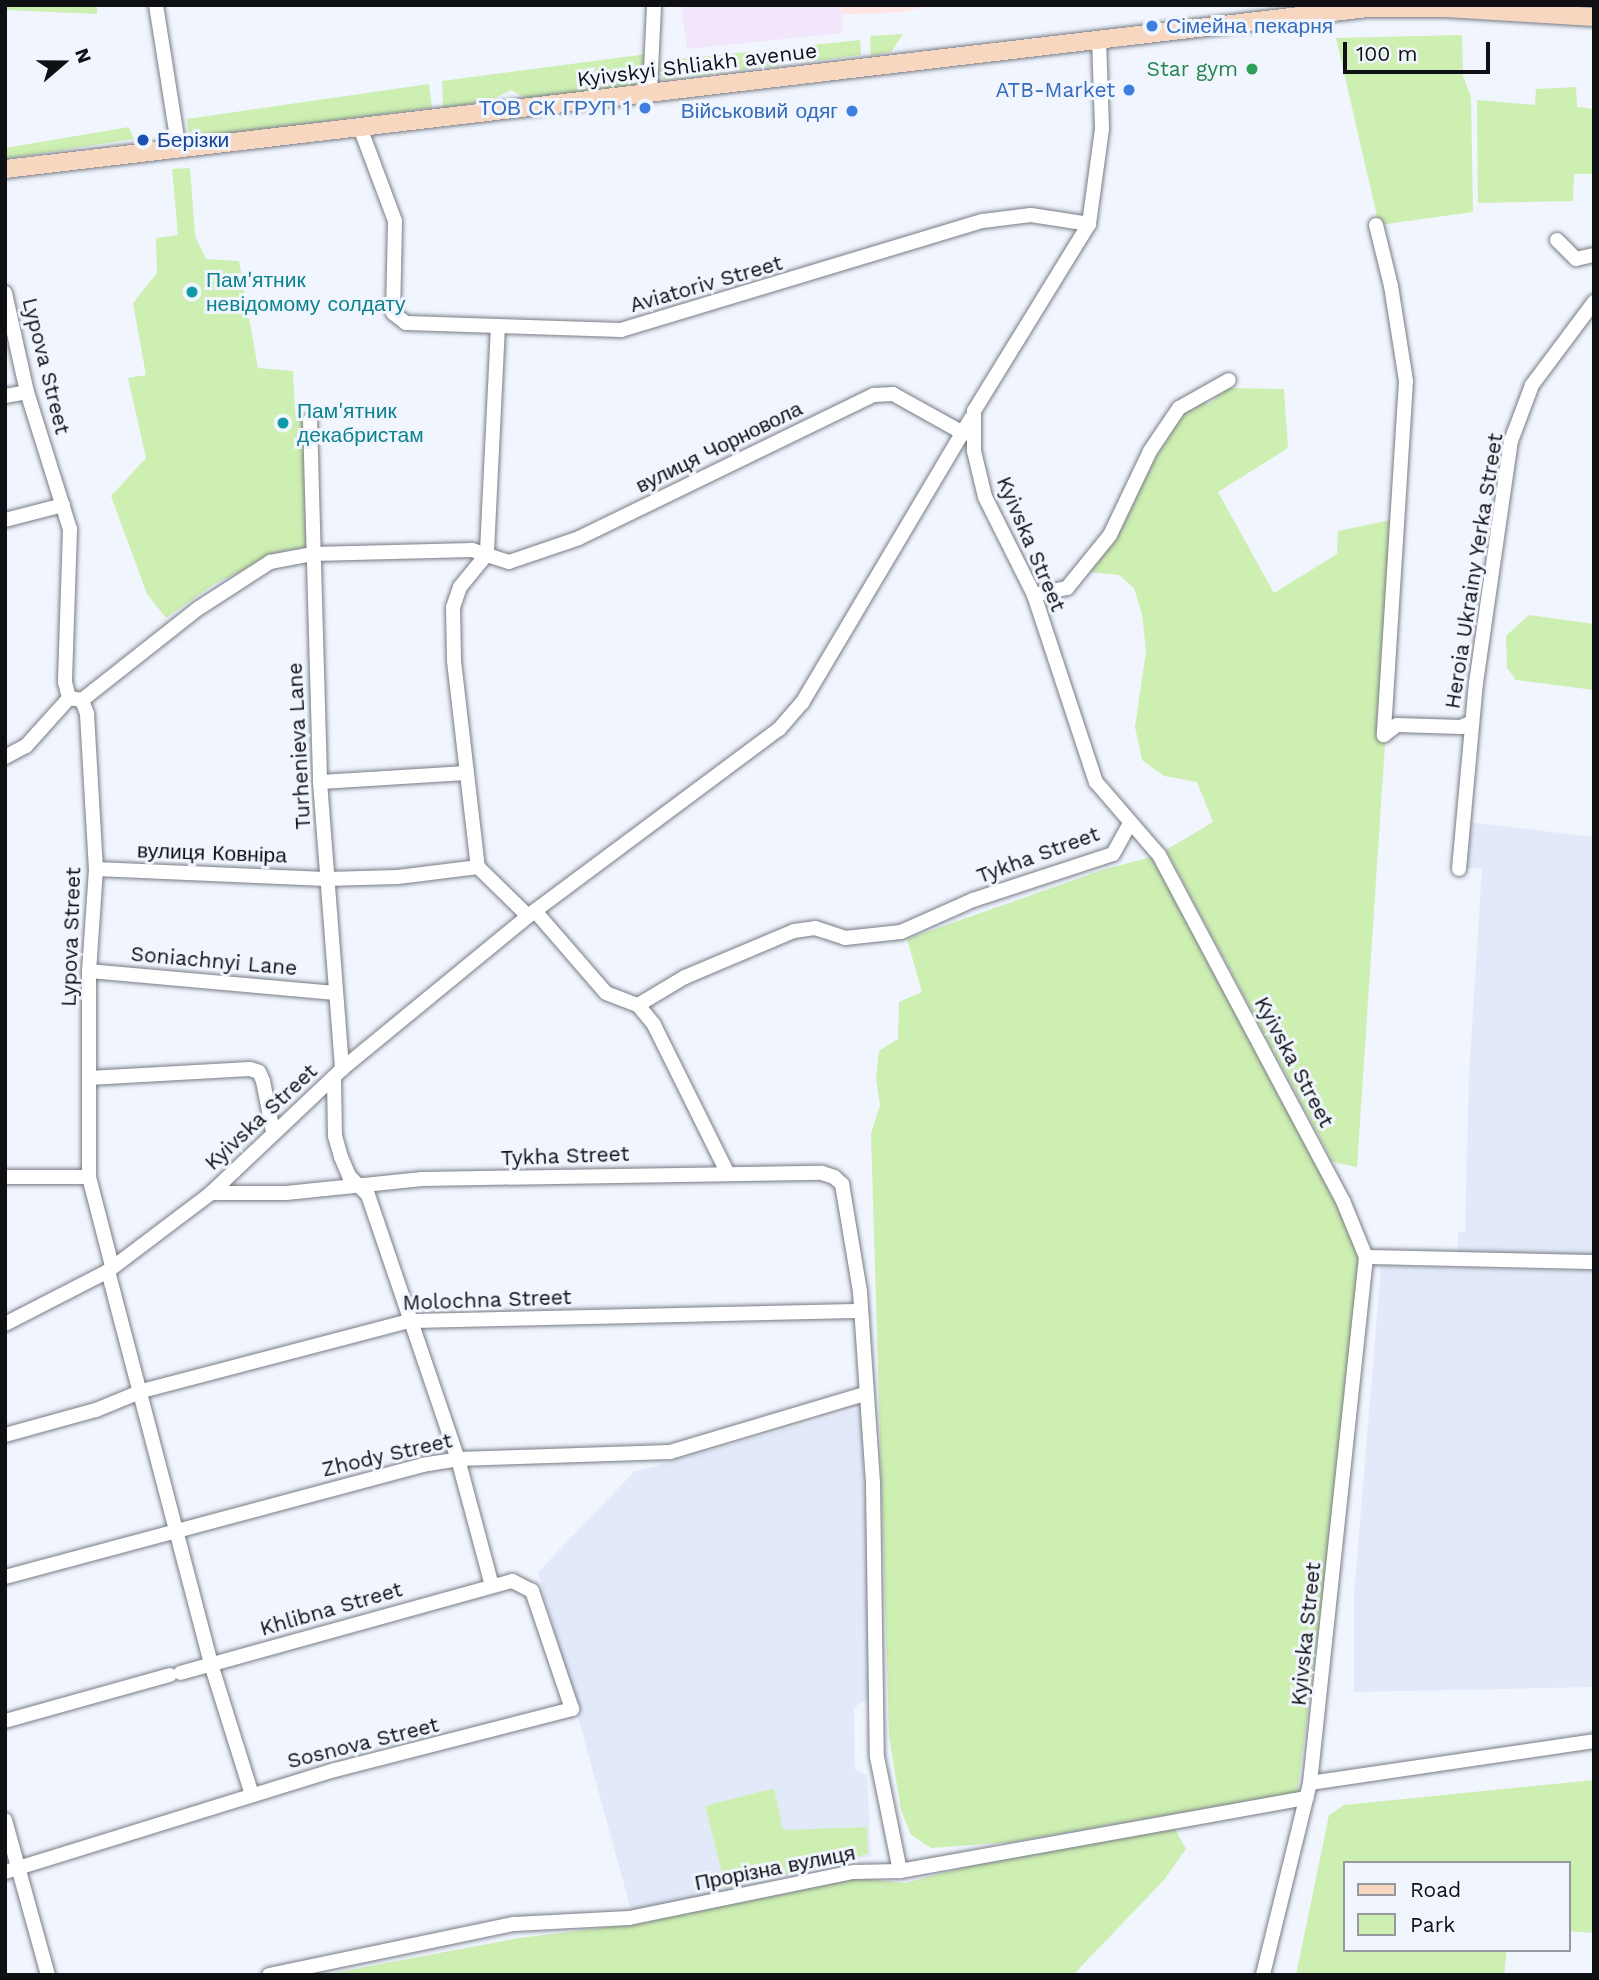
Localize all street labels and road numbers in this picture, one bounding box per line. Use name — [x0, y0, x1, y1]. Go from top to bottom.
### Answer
street label: Kyivskyi Shliakh avenue — [576, 38, 818, 92]
street label: Aviatoriv Street — [627, 250, 785, 318]
street label: Lypova Street — [17, 295, 75, 437]
street label: вулиця Чорновола — [632, 396, 806, 498]
street label: Heroia Ukrainy Yerka Street — [1440, 430, 1508, 712]
street label: Kyivska Street — [991, 472, 1071, 616]
street label: Turhenieva Lane — [282, 662, 316, 830]
street label: Tykha Street — [973, 821, 1103, 889]
street label: вулиця Ковніра — [137, 838, 287, 868]
street label: Lypova Street — [56, 867, 86, 1007]
street label: Soniachnyi Lane — [130, 941, 298, 981]
street label: Kyivska Street — [1249, 992, 1339, 1132]
street label: Kyivska Street — [199, 1058, 323, 1176]
street label: Tykha Street — [500, 1141, 630, 1171]
street label: Molochna Street — [402, 1284, 572, 1316]
street label: Zhody Street — [319, 1428, 455, 1482]
street label: Kyivska Street — [1286, 1561, 1326, 1707]
street label: Khlibna Street — [257, 1577, 405, 1641]
street label: Sosnova Street — [284, 1712, 442, 1774]
street label: Прорізна вулиця — [693, 1840, 857, 1896]

